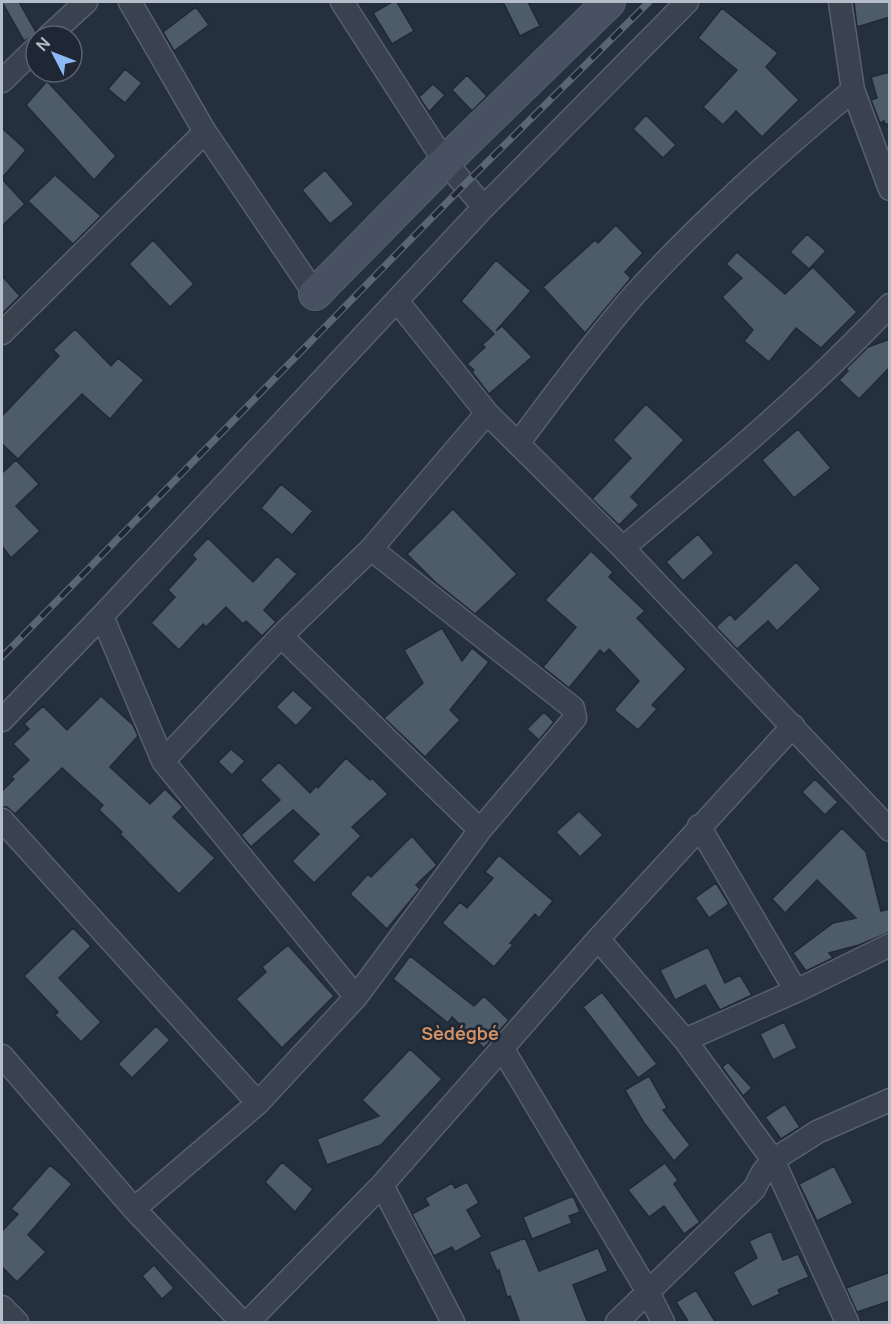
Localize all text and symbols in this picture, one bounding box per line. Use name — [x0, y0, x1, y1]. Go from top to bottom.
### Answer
north arrow — [24, 24, 84, 84]
text: N — [31, 32, 55, 56]
district label: Sèdégbé — [421, 1021, 499, 1045]

